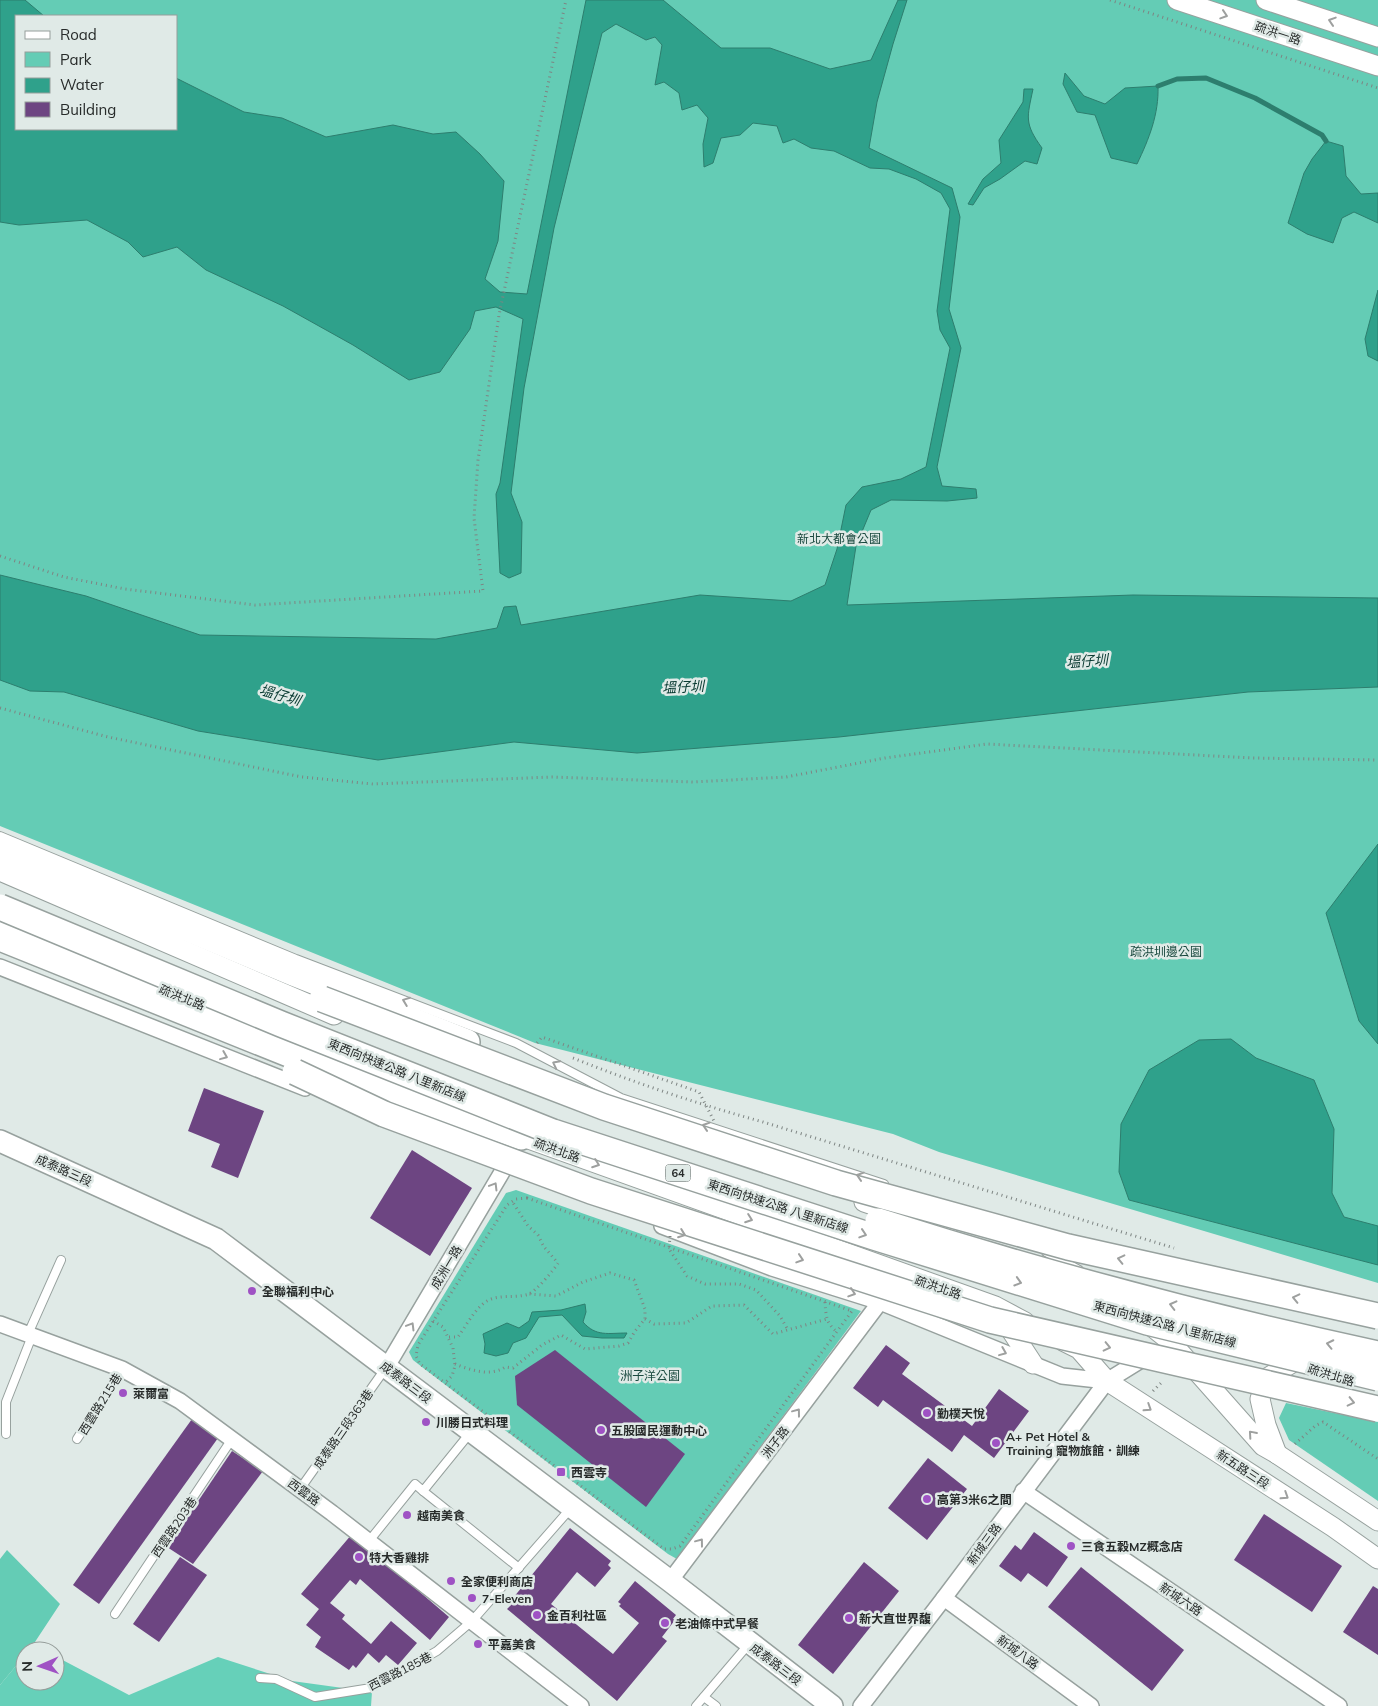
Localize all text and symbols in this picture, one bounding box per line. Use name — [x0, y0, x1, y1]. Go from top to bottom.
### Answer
one-way arrow — [1219, 9, 1228, 19]
legend — [15, 15, 178, 130]
one-way arrow — [1328, 17, 1336, 27]
street label: 疏洪一路 — [1253, 18, 1303, 48]
text: Road — [60, 25, 97, 44]
text: Park — [60, 50, 92, 69]
text: Water — [60, 75, 104, 94]
text: Building — [60, 100, 116, 119]
park label: 新北大都會公園 — [797, 531, 881, 546]
water label: 塭仔圳 — [1065, 650, 1111, 671]
water label: 塭仔圳 — [662, 677, 706, 697]
water label: 塭仔圳 — [257, 681, 305, 710]
park label: 疏洪圳邊公園 — [1130, 944, 1202, 959]
street label: 疏洪北路 — [157, 981, 207, 1013]
one-way arrow — [403, 997, 411, 1007]
street label: 東西向快速公路 八里新店線 — [326, 1035, 468, 1105]
one-way arrow — [219, 1050, 228, 1060]
one-way arrow — [552, 1060, 561, 1070]
one-way arrow — [702, 1121, 711, 1131]
street label: 疏洪北路 — [532, 1135, 582, 1165]
street label: 成泰路三段 — [34, 1151, 94, 1189]
one-way arrow — [591, 1158, 600, 1168]
road number: 64 — [666, 1164, 690, 1182]
one-way arrow — [857, 1172, 865, 1182]
street label: 東西向快速公路 八里新店線 — [706, 1176, 850, 1236]
one-way arrow — [487, 1182, 497, 1191]
one-way arrow — [744, 1213, 753, 1223]
one-way arrow — [677, 1228, 685, 1238]
one-way arrow — [859, 1228, 867, 1238]
street label: 成洲一路 — [427, 1243, 465, 1291]
one-way arrow — [795, 1253, 804, 1263]
one-way arrow — [1116, 1254, 1125, 1265]
street label: 疏洪北路 — [913, 1272, 963, 1302]
one-way arrow — [1014, 1277, 1022, 1287]
place label: 全聯福利中心 — [262, 1284, 334, 1299]
marker: 全聯福利中心 — [246, 1285, 258, 1297]
one-way arrow — [847, 1287, 855, 1297]
one-way arrow — [1292, 1293, 1301, 1304]
street label: 東西向快速公路 八里新店線 — [1092, 1298, 1238, 1350]
one-way arrow — [1169, 1300, 1177, 1310]
one-way arrow — [405, 1322, 415, 1331]
one-way arrow — [1326, 1339, 1335, 1350]
one-way arrow — [1103, 1341, 1112, 1352]
one-way arrow — [998, 1345, 1007, 1356]
street label: 成泰路三段 — [378, 1358, 434, 1406]
street label: 疏洪北路 — [1306, 1361, 1356, 1389]
park label: 洲子洋公園 — [620, 1368, 680, 1383]
street label: 西雲路215巷 — [75, 1371, 125, 1437]
place label: 萊爾富 — [133, 1386, 169, 1401]
street label: 成泰路三段363巷 — [310, 1386, 376, 1472]
marker: 萊爾富 — [117, 1387, 129, 1399]
one-way arrow — [1346, 1396, 1355, 1407]
one-way arrow — [1142, 1402, 1152, 1411]
place label: 勤樸天悅 — [937, 1406, 985, 1421]
marker: 勤樸天悅 — [921, 1407, 933, 1419]
one-way arrow — [791, 1408, 800, 1418]
place label: 川勝日式料理 — [436, 1415, 508, 1430]
marker: 川勝日式料理 — [420, 1416, 432, 1428]
place label: 五股國民運動中心 — [611, 1423, 707, 1438]
street label: 洲子路 — [758, 1423, 792, 1461]
marker: 五股國民運動中心 — [595, 1424, 607, 1436]
place label: A+ Pet Hotel & Training 寵物旅館．訓練 — [1006, 1429, 1140, 1458]
one-way arrow — [1249, 1431, 1258, 1440]
marker: A+ Pet Hotel & Training 寵物旅館．訓練 — [990, 1437, 1002, 1449]
street label: 新五路三段 — [1214, 1446, 1272, 1492]
place label: 西雲寺 — [571, 1465, 607, 1480]
marker: 西雲寺 — [555, 1466, 567, 1478]
street label: 西雲路 — [285, 1475, 323, 1509]
one-way arrow — [1279, 1490, 1288, 1499]
place label: 高第3米6之間 — [937, 1492, 1011, 1507]
marker: 高第3米6之間 — [921, 1493, 933, 1505]
street label: 西雲路203巷 — [148, 1494, 200, 1560]
place label: 越南美食 — [417, 1508, 465, 1523]
marker: 越南美食 — [401, 1509, 413, 1521]
street label: 新城三路 — [964, 1520, 1004, 1568]
one-way arrow — [694, 1539, 702, 1548]
place label: 三食五穀MZ概念店 — [1081, 1539, 1183, 1554]
marker: 三食五穀MZ概念店 — [1065, 1540, 1077, 1552]
place label: 特大香雞排 — [369, 1550, 429, 1565]
marker: 特大香雞排 — [353, 1551, 365, 1563]
place label: 全家便利商店 — [461, 1574, 533, 1589]
marker: 全家便利商店 — [445, 1575, 457, 1587]
street label: 新城六路 — [1157, 1579, 1205, 1619]
place label: 7-Eleven — [482, 1591, 531, 1606]
marker: 7-Eleven — [466, 1592, 478, 1604]
place label: 金百利社區 — [547, 1608, 607, 1623]
marker: 金百利社區 — [531, 1609, 543, 1621]
place label: 新大直世界馥 — [859, 1611, 931, 1626]
marker: 新大直世界馥 — [843, 1612, 855, 1624]
place label: 老油條中式早餐 — [675, 1616, 759, 1631]
marker: 老油條中式早餐 — [659, 1617, 671, 1629]
street label: 新城八路 — [994, 1632, 1042, 1672]
place label: 平嘉美食 — [488, 1637, 536, 1652]
marker: 平嘉美食 — [472, 1638, 484, 1650]
street label: 成泰路三段 — [748, 1640, 804, 1688]
north arrow — [15, 1641, 65, 1691]
street label: 西雲路185巷 — [366, 1649, 434, 1693]
text: N — [18, 1661, 36, 1672]

